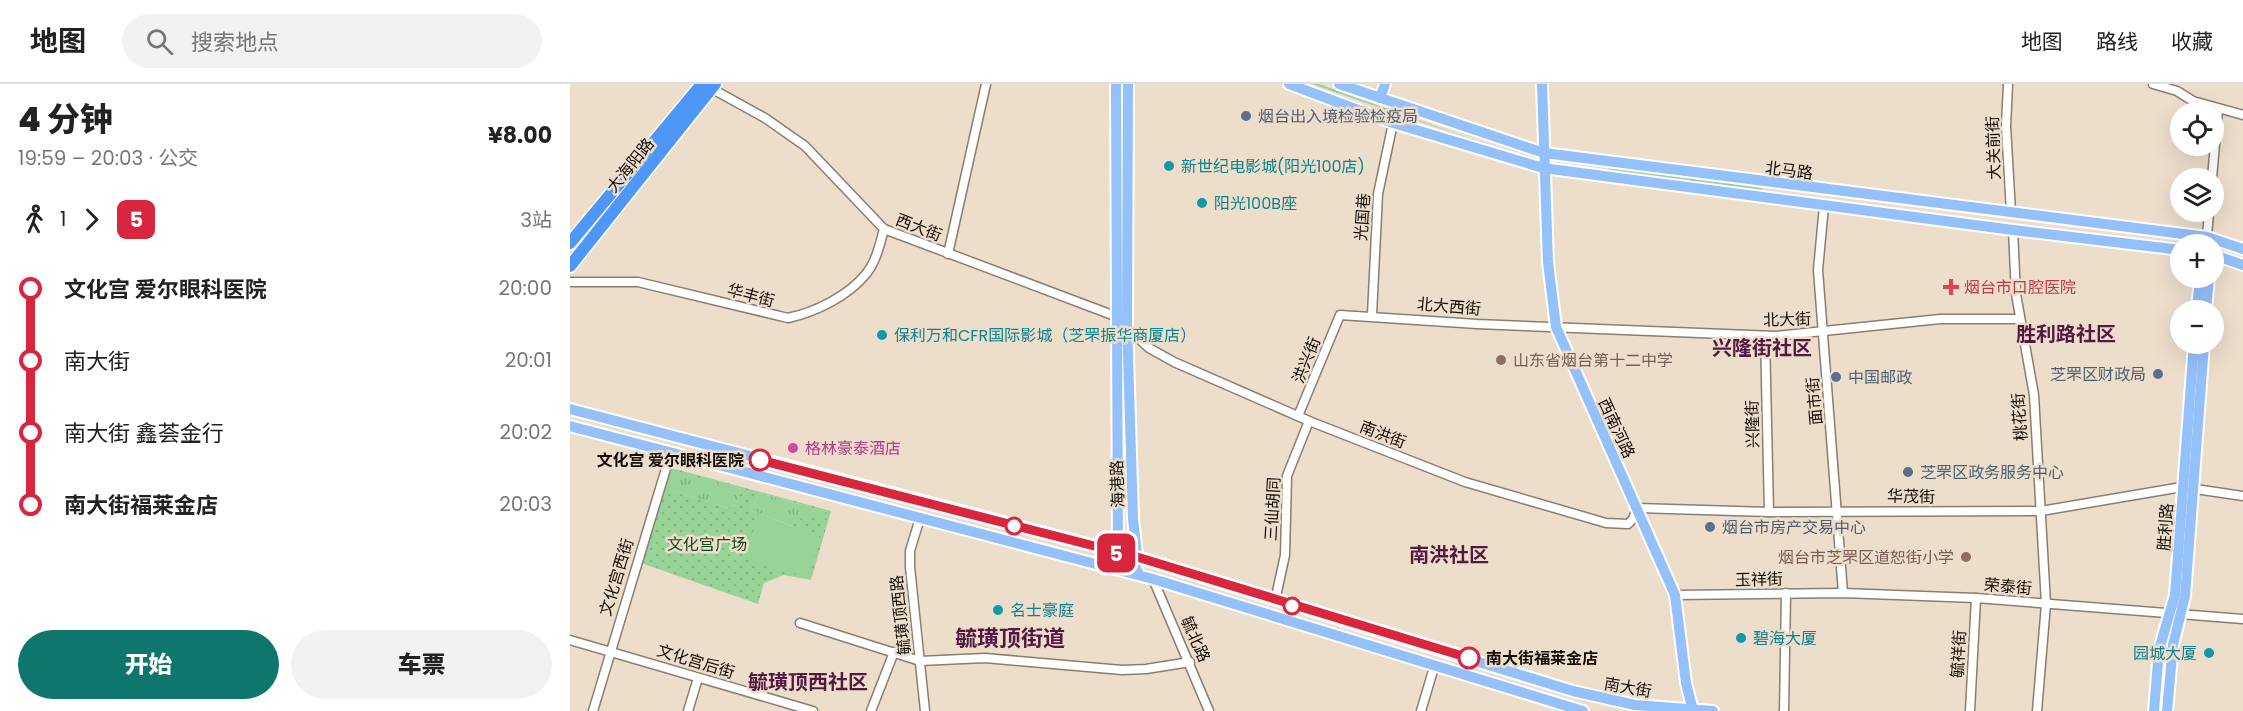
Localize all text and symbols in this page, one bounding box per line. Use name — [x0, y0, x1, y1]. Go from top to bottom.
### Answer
search box — [122, 14, 542, 68]
text: 地图 — [30, 22, 86, 61]
icon: search — [143, 25, 176, 58]
text: 搜索地点 — [191, 27, 279, 58]
text: 地图 — [2021, 27, 2063, 56]
text: 路线 — [2096, 27, 2138, 56]
text: 收藏 — [2171, 27, 2213, 56]
text: 4 分钟 — [18, 96, 113, 143]
map controls — [2170, 102, 2224, 354]
button: locate — [2170, 102, 2224, 156]
place label: 烟台出入境检验检疫局 — [1258, 105, 1418, 128]
marker: 烟台出入境检验检疫局 — [1239, 109, 1253, 123]
street label: 大关前街 — [1981, 116, 2006, 180]
text: ¥8.00 — [488, 120, 552, 151]
street label: 大海阳路 — [601, 133, 659, 197]
text: 19:59 – 20:03 · 公交 — [18, 144, 198, 172]
place label: 新世纪电影城(阳光100店) — [1181, 155, 1365, 178]
street label: 北马路 — [1764, 156, 1814, 185]
marker: 新世纪电影城(阳光100店) — [1162, 159, 1176, 173]
button: layers — [2170, 168, 2224, 222]
place label: 阳光100B座 — [1214, 192, 1297, 215]
street label: 光国巷 — [1349, 192, 1376, 242]
marker: 阳光100B座 — [1195, 196, 1209, 210]
icon: walk — [18, 203, 51, 236]
icon: forward — [75, 203, 108, 236]
text: 1 — [60, 205, 66, 233]
text: 5 — [129, 205, 143, 234]
text: 3站 — [520, 206, 552, 234]
street label: 西大街 — [892, 208, 945, 247]
button: + — [2170, 234, 2224, 288]
text: 文化宫 爱尔眼科医院 — [64, 274, 267, 305]
text: 20:00 — [499, 274, 552, 302]
place label: 烟台市口腔医院 — [1964, 276, 2076, 299]
street label: 华丰街 — [725, 278, 777, 313]
marker: 烟台市口腔医院 — [1942, 278, 1960, 296]
street label: 北大西街 — [1416, 292, 1482, 321]
button: − — [2170, 300, 2224, 354]
street label: 北大街 — [1763, 307, 1811, 332]
district label: 胜利路社区 — [2016, 320, 2116, 348]
place label: 保利万和CFR国际影城（芝罘振华商厦店） — [894, 324, 1196, 347]
marker: 保利万和CFR国际影城（芝罘振华商厦店） — [875, 328, 889, 342]
street label: 洪兴街 — [1287, 334, 1326, 387]
district label: 兴隆街社区 — [1712, 334, 1812, 362]
text: 南大街 — [64, 346, 130, 377]
text: 20:01 — [505, 346, 552, 374]
place label: 山东省烟台第十二中学 — [1513, 349, 1673, 372]
marker: 山东省烟台第十二中学 — [1494, 353, 1508, 367]
place label: 芝罘区财政局 — [2050, 363, 2146, 386]
place label: 中国邮政 — [1848, 366, 1912, 389]
marker: 芝罘区财政局 — [2151, 367, 2165, 381]
marker: 中国邮政 — [1829, 370, 1843, 384]
street label: 面市街 — [1801, 376, 1828, 426]
street label: 桃花街 — [2006, 392, 2033, 442]
street label: 西南河路 — [1593, 394, 1640, 462]
street label: 兴隆街 — [1741, 400, 1764, 448]
street label: 南洪街 — [1356, 415, 1409, 454]
text: 南大街 鑫荟金行 — [64, 418, 224, 449]
text: 20:02 — [500, 418, 552, 446]
place label: 格林豪泰酒店 — [805, 437, 901, 460]
marker: 格林豪泰酒店 — [786, 441, 800, 455]
place label: 文化宫 爱尔眼科医院 — [597, 449, 744, 472]
marker: 文化宫 爱尔眼科医院 — [749, 449, 771, 471]
street label: 海港路 — [1105, 460, 1130, 508]
place label: 芝罘区政务服务中心 — [1920, 461, 2064, 484]
marker: 芝罘区政务服务中心 — [1901, 465, 1915, 479]
street label: 三仙胡同 — [1259, 476, 1286, 542]
street label: 华茂街 — [1887, 485, 1935, 508]
text: 南大街福莱金店 — [64, 490, 218, 521]
text: 20:03 — [499, 490, 552, 518]
street label: 胜利路 — [2152, 502, 2179, 552]
place label: 烟台市房产交易中心 — [1722, 516, 1866, 539]
unlabelled marker — [1005, 517, 1023, 535]
marker: 烟台市房产交易中心 — [1703, 520, 1717, 534]
park label: 文化宫广场 — [667, 533, 747, 556]
line badge: 5 — [1096, 534, 1136, 572]
street label: 文化宫西街 — [594, 536, 639, 619]
text: 5 — [1109, 539, 1123, 568]
district label: 南洪社区 — [1409, 541, 1489, 569]
place label: 烟台市芝罘区道恕街小学 — [1778, 546, 1954, 569]
marker: 烟台市芝罘区道恕街小学 — [1959, 550, 1973, 564]
street label: 玉祥街 — [1735, 568, 1783, 591]
street label: 荣泰街 — [1983, 573, 2033, 600]
street label: 毓璜顶西路 — [885, 574, 916, 656]
unlabelled marker — [1283, 597, 1301, 615]
place label: 名士豪庭 — [1010, 599, 1074, 622]
marker: 名士豪庭 — [991, 603, 1005, 617]
street label: 毓北路 — [1175, 613, 1216, 666]
district label: 毓璜顶街道 — [955, 623, 1065, 654]
place label: 碧海大厦 — [1753, 627, 1817, 650]
street label: 毓祥街 — [1946, 629, 1971, 679]
button: 开始 — [18, 630, 279, 699]
button: 车票 — [291, 630, 552, 699]
marker: 碧海大厦 — [1734, 631, 1748, 645]
street label: 文化宫后街 — [654, 639, 737, 684]
place label: 园城大厦 — [2133, 642, 2197, 665]
marker: 园城大厦 — [2202, 646, 2216, 660]
marker: 南大街福莱金店 — [1458, 647, 1480, 669]
place label: 南大街福莱金店 — [1486, 647, 1598, 670]
district label: 毓璜顶西社区 — [748, 668, 868, 696]
street label: 南大街 — [1602, 672, 1654, 703]

